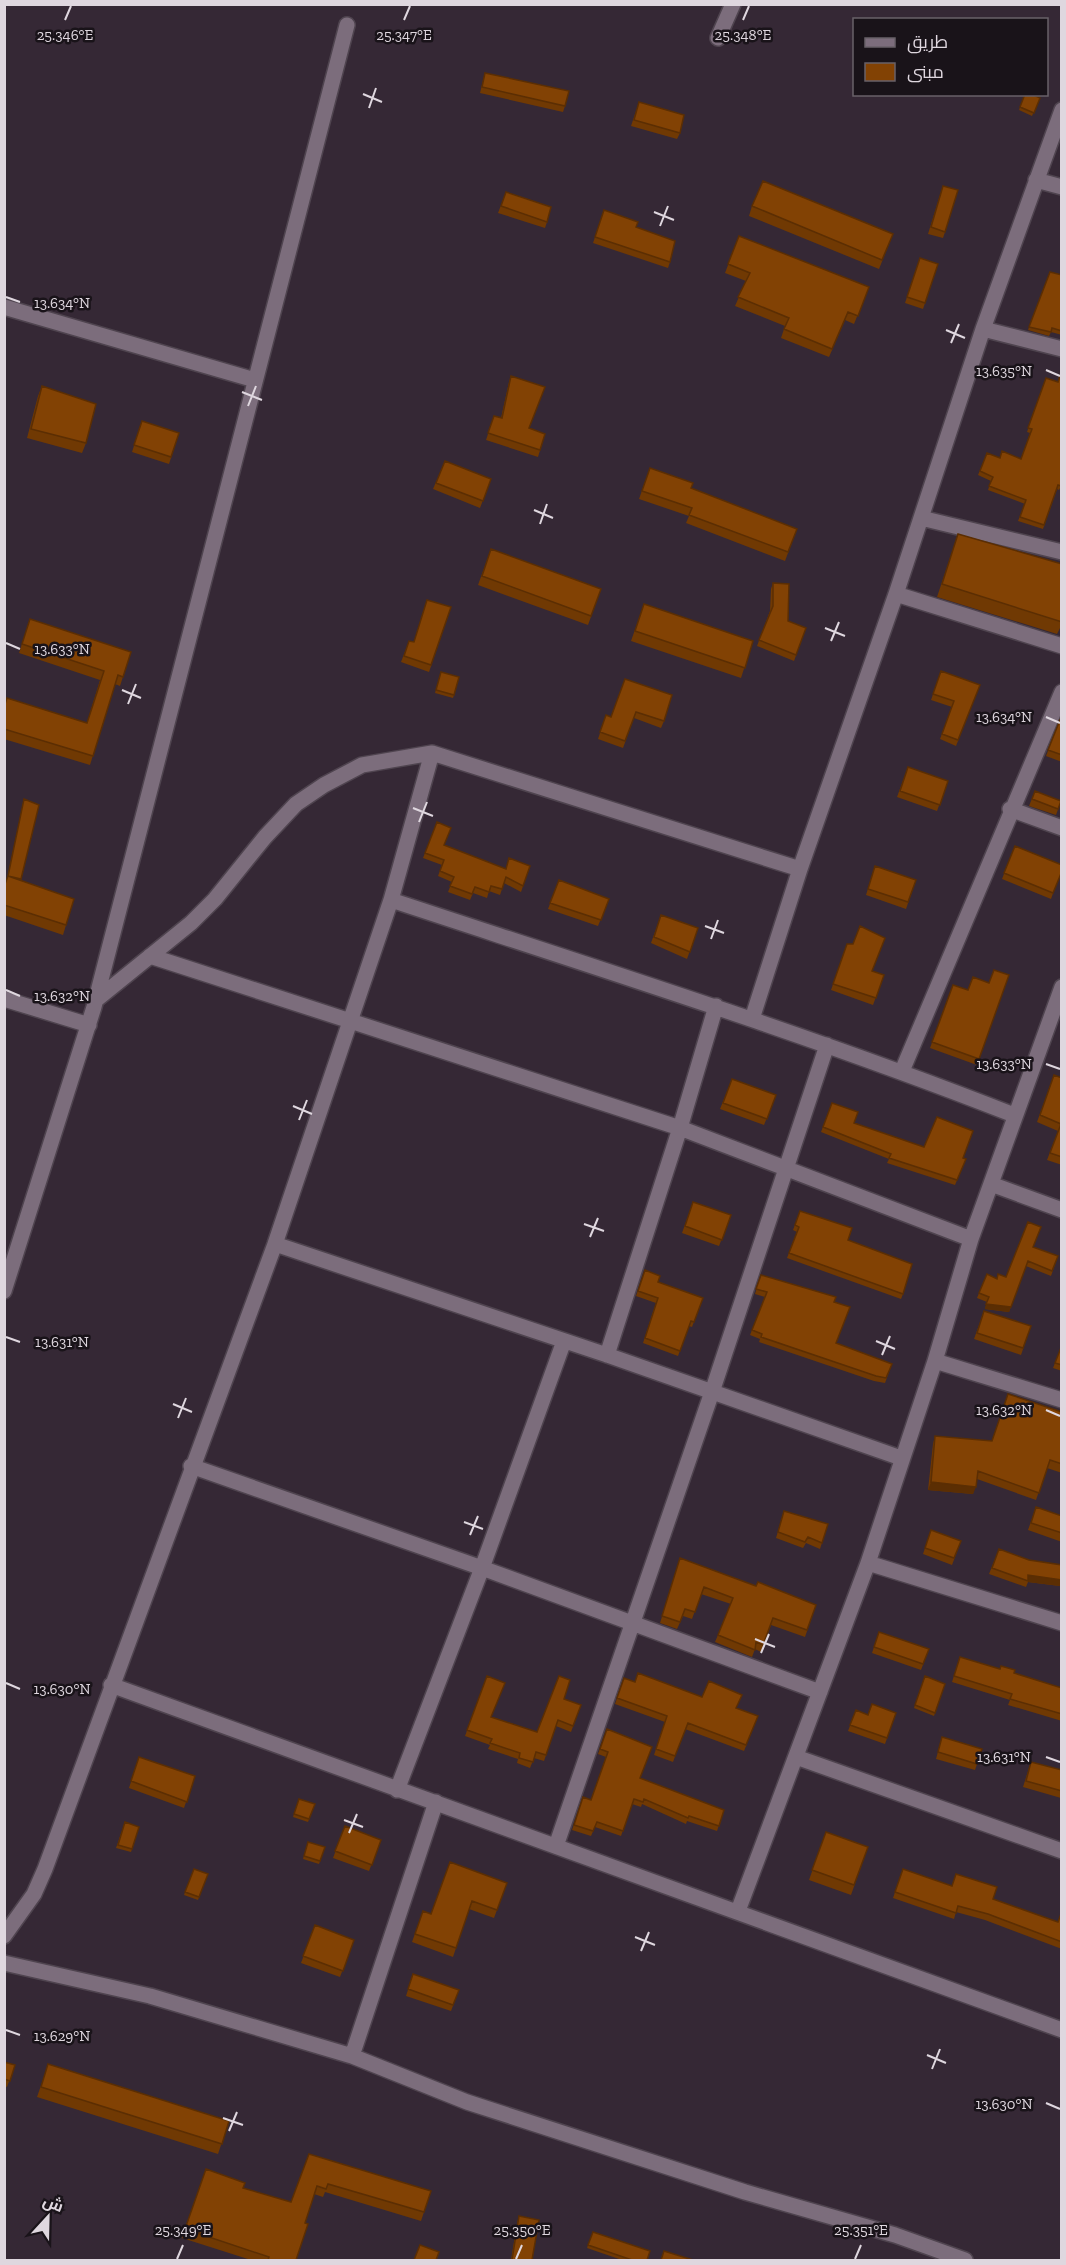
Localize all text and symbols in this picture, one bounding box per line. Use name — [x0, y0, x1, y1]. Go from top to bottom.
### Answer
legend — [853, 18, 1048, 96]
text: 25.346°E — [37, 26, 94, 44]
text: 25.347°E — [376, 26, 432, 44]
text: 25.348°E — [715, 26, 772, 44]
text: طريق — [907, 31, 948, 54]
text: مبنى — [907, 61, 944, 83]
text: 13.634°N — [34, 294, 90, 312]
text: 13.635°N — [976, 362, 1032, 380]
text: 13.633°N — [34, 640, 90, 658]
text: 13.634°N — [976, 708, 1032, 726]
text: 13.632°N — [34, 987, 90, 1005]
text: 13.633°N — [976, 1055, 1032, 1073]
text: 13.631°N — [35, 1333, 89, 1351]
text: 13.632°N — [976, 1401, 1032, 1419]
text: 13.630°N — [34, 1680, 90, 1698]
text: 13.631°N — [977, 1748, 1031, 1766]
text: 13.629°N — [34, 2027, 90, 2045]
text: 13.630°N — [976, 2095, 1032, 2113]
north arrow — [18, 2187, 78, 2247]
text: ش — [40, 2191, 67, 2216]
text: 25.349°E — [155, 2221, 212, 2239]
text: 25.350°E — [494, 2221, 551, 2239]
text: 25.351°E — [834, 2221, 888, 2239]

